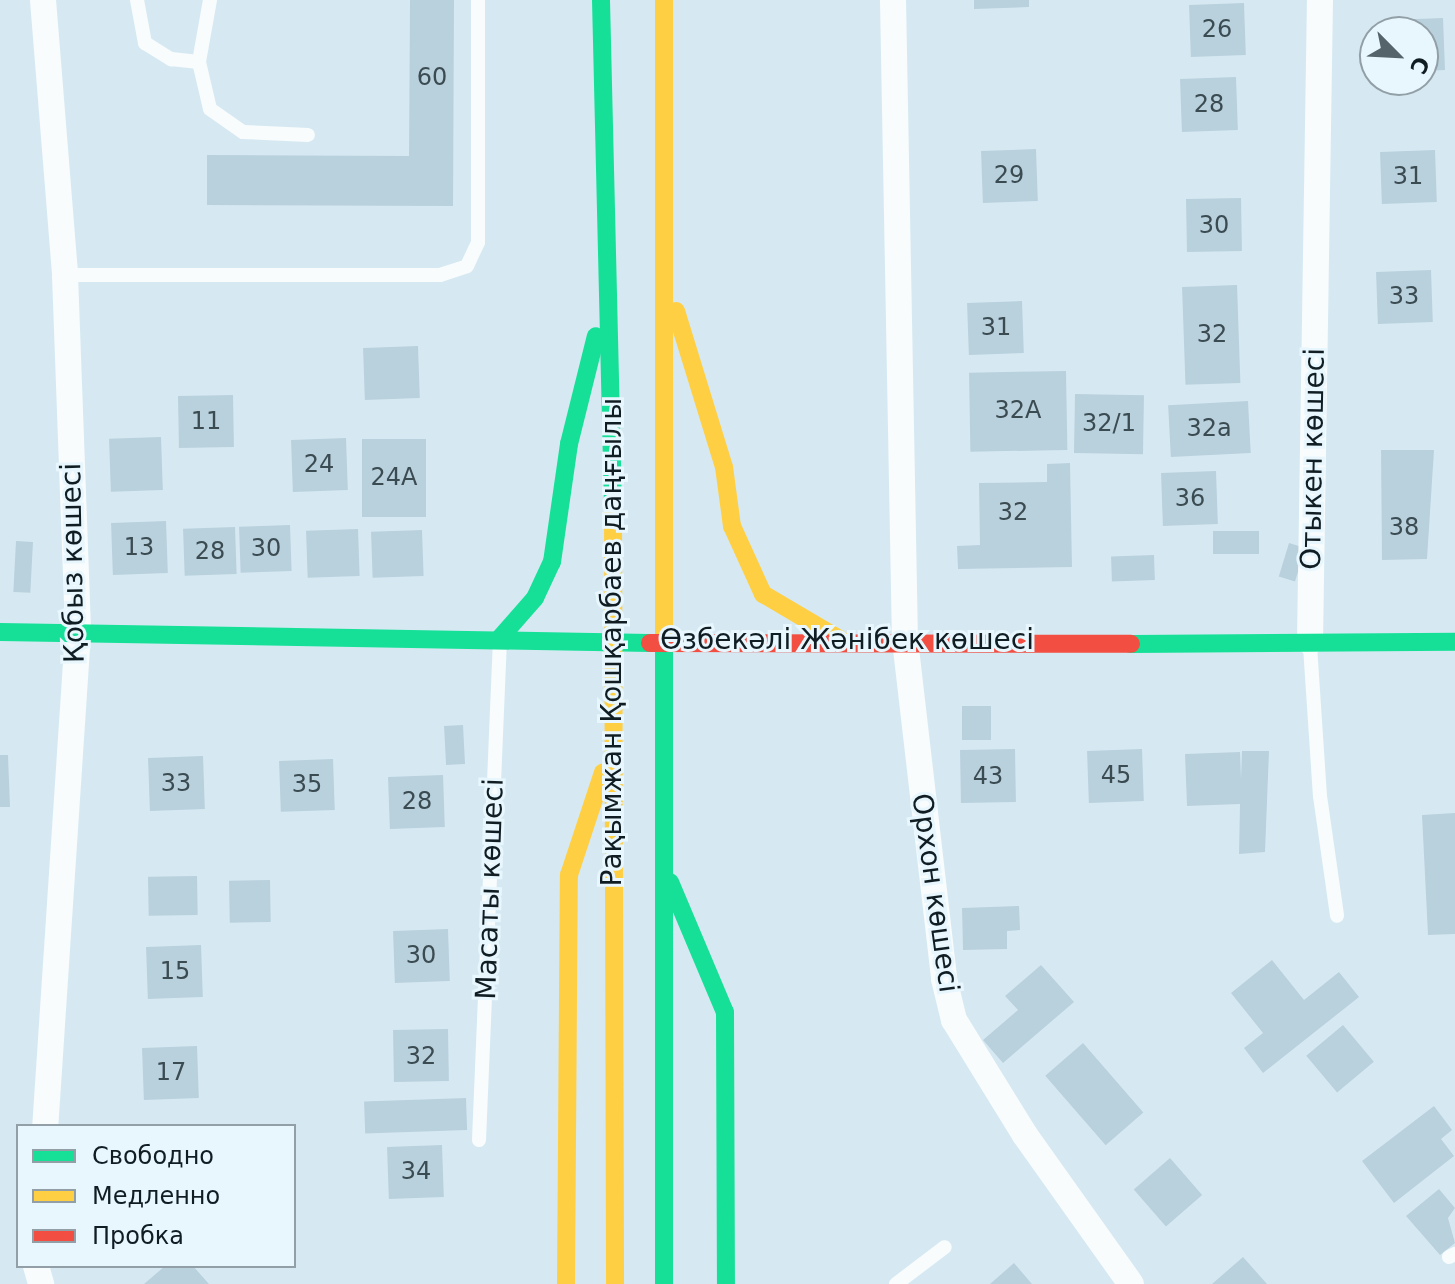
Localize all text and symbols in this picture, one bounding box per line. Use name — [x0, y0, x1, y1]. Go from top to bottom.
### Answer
house number: 26 — [1202, 16, 1232, 44]
north arrow — [1359, 16, 1439, 96]
text: С — [1405, 53, 1434, 78]
house number: 60 — [417, 64, 447, 92]
house number: 28 — [1194, 91, 1224, 119]
house number: 29 — [994, 162, 1024, 190]
house number: 31 — [1393, 163, 1423, 191]
house number: 30 — [1199, 212, 1229, 240]
house number: 33 — [1389, 283, 1419, 311]
house number: 31 — [981, 314, 1011, 342]
house number: 32 — [1197, 321, 1227, 349]
street label: Отыкен көшесі — [1294, 348, 1332, 570]
house number: 32А — [995, 397, 1041, 425]
street label: Рақымжан Қошқарбаев даңғылы — [595, 398, 629, 886]
house number: 11 — [191, 408, 221, 436]
house number: 32/1 — [1082, 410, 1136, 438]
house number: 32а — [1186, 415, 1232, 443]
house number: 24 — [304, 451, 334, 479]
street label: Қобыз көшесі — [54, 463, 92, 663]
house number: 24А — [371, 464, 417, 492]
house number: 36 — [1175, 485, 1205, 513]
house number: 32 — [998, 499, 1028, 527]
house number: 38 — [1389, 514, 1419, 542]
house number: 13 — [124, 534, 154, 562]
house number: 30 — [251, 535, 281, 563]
house number: 28 — [195, 538, 225, 566]
street label: Өзбекәлі Жәнібек көшесі — [660, 623, 1034, 657]
house number: 45 — [1101, 762, 1131, 790]
house number: 43 — [973, 763, 1003, 791]
house number: 33 — [161, 770, 191, 798]
house number: 35 — [292, 771, 322, 799]
street label: Масаты көшесі — [469, 778, 511, 1000]
house number: 28 — [402, 788, 432, 816]
street label: Орхон көшесі — [904, 791, 966, 995]
house number: 30 — [406, 942, 436, 970]
house number: 15 — [160, 958, 190, 986]
house number: 32 — [406, 1043, 436, 1071]
house number: 17 — [156, 1059, 186, 1087]
legend — [16, 1124, 296, 1268]
text: Свободно — [92, 1142, 214, 1170]
house number: 34 — [401, 1158, 431, 1186]
text: Медленно — [92, 1182, 220, 1210]
text: Пробка — [92, 1222, 184, 1250]

